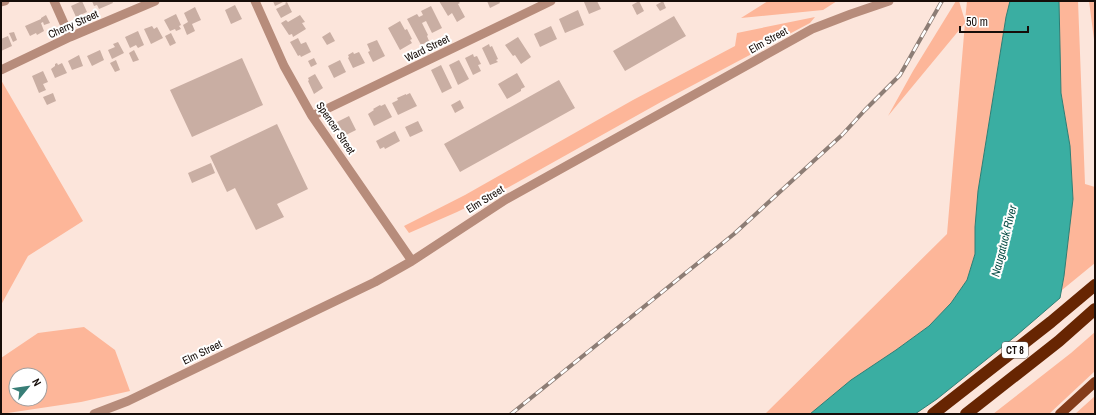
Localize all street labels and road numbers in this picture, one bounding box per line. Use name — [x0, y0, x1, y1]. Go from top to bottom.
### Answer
street label: Cherry Street — [46, 6, 101, 41]
street label: Elm Street — [746, 23, 790, 56]
street label: Ward Street — [402, 31, 452, 65]
street label: Spencer Street — [313, 99, 359, 157]
street label: Elm Street — [463, 182, 507, 216]
street label: Elm Street — [180, 336, 224, 368]
road number: CT 8 — [1002, 342, 1028, 358]

